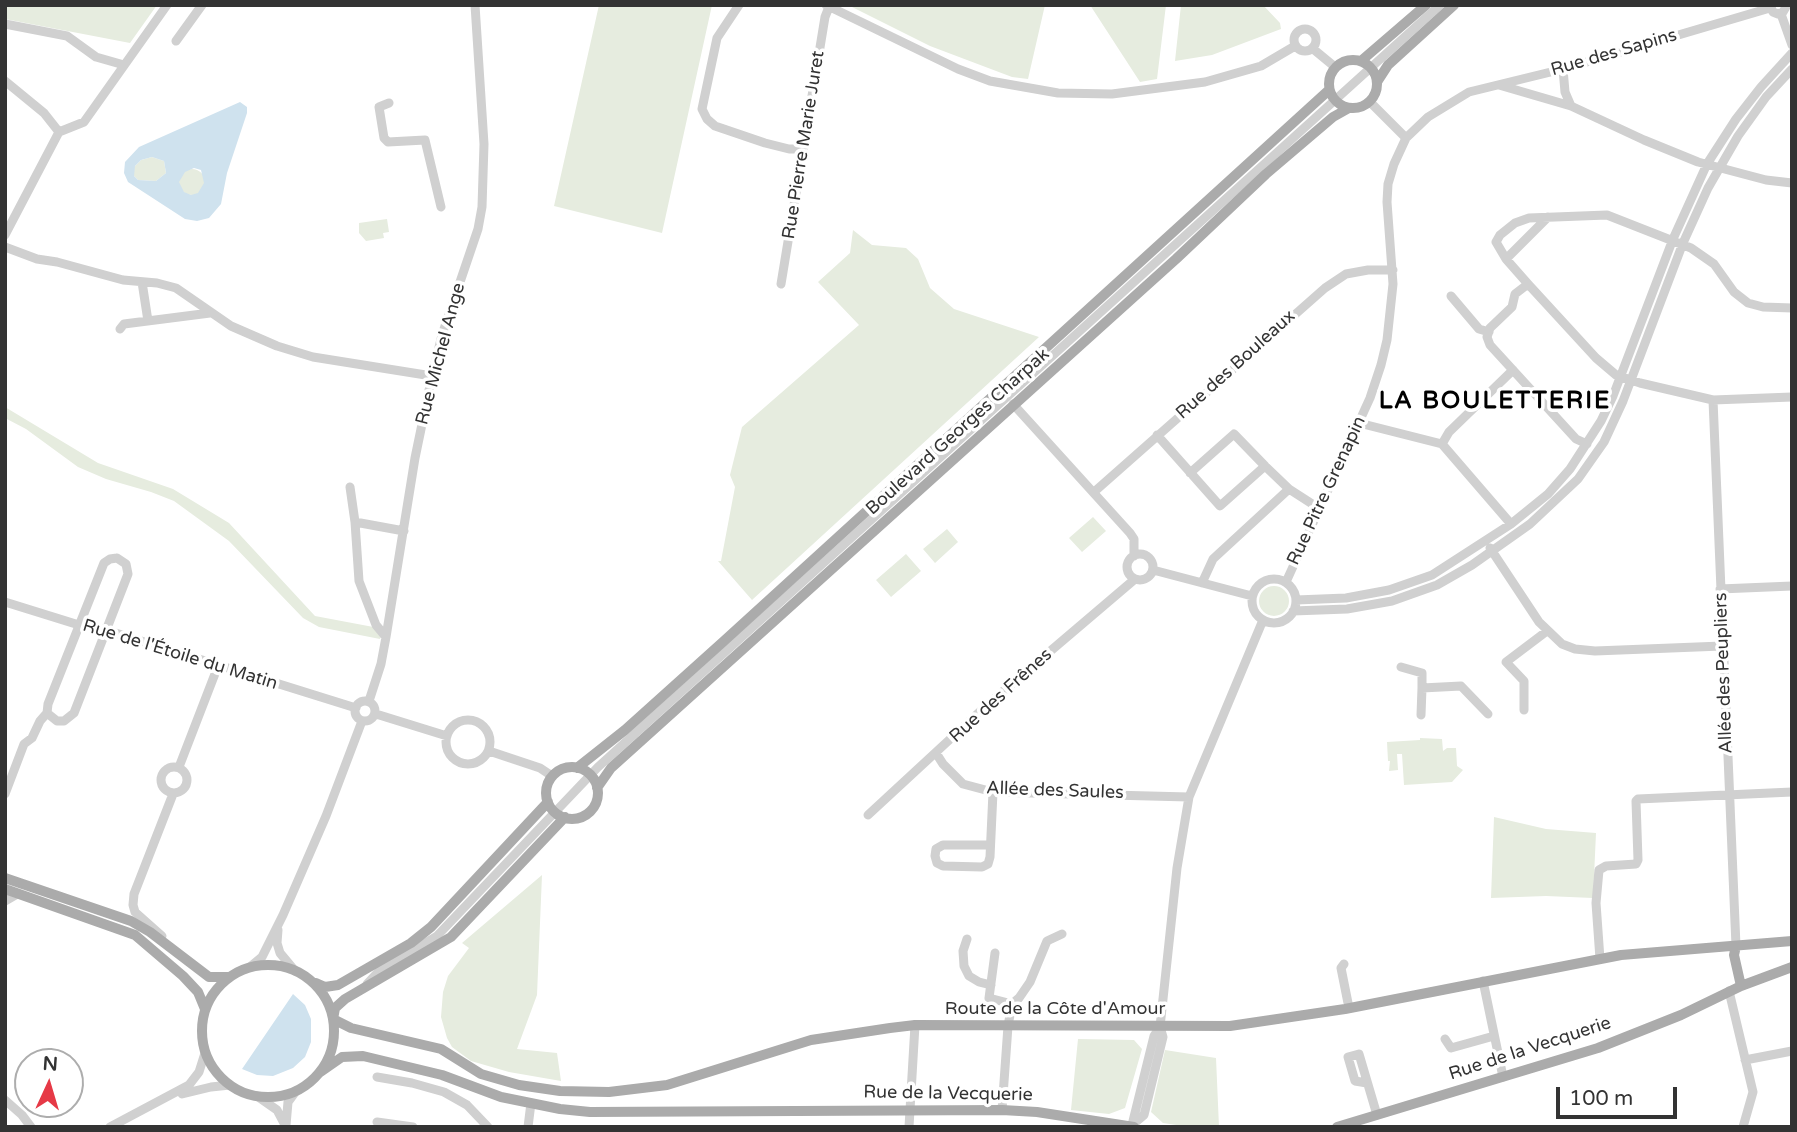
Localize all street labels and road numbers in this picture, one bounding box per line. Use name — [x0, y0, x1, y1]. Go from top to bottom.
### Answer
street label: Rue des Sapins — [1548, 25, 1680, 81]
street label: Rue Pierre Marie Juret — [778, 49, 830, 241]
street label: Rue Michel Ange — [412, 281, 470, 427]
street label: Rue des Bouleaux — [1172, 306, 1300, 424]
street label: Boulevard Georges Charpak — [862, 344, 1054, 520]
street label: Rue Pitre Grenapin — [1283, 413, 1371, 569]
street label: Allée des Peupliers — [1710, 592, 1738, 754]
street label: Rue de l'Étoile du Matin — [80, 615, 280, 695]
street label: Rue des Frênes — [945, 644, 1057, 748]
street label: Allée des Saules — [986, 778, 1124, 804]
street label: Route de la Côte d'Amour — [945, 998, 1165, 1020]
street label: Rue de la Vecquerie — [1446, 1013, 1614, 1085]
street label: Rue de la Vecquerie — [863, 1082, 1033, 1106]

